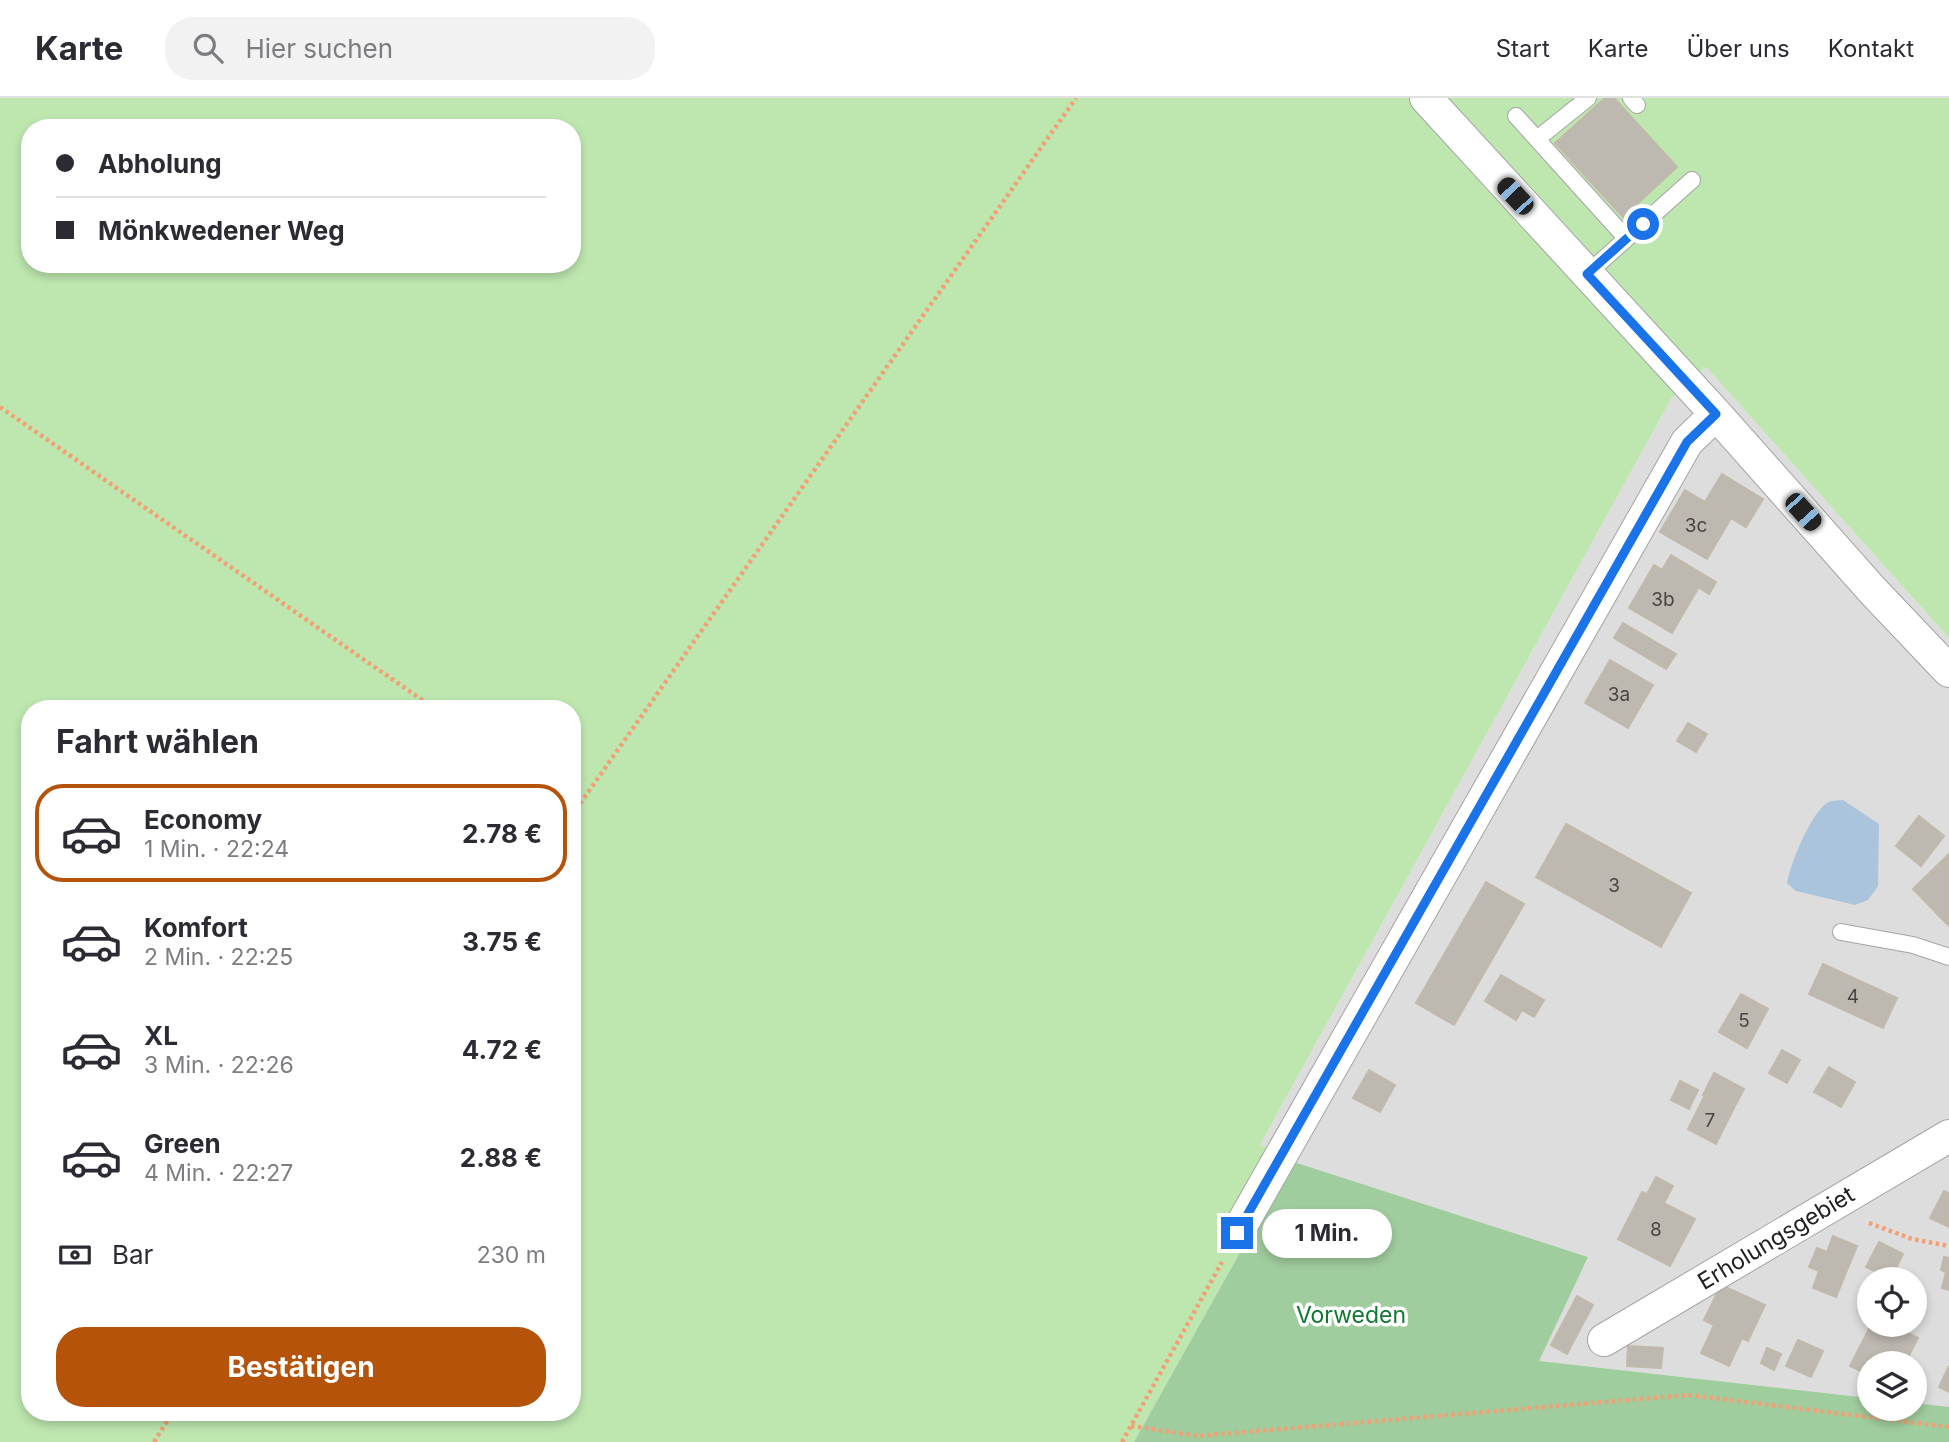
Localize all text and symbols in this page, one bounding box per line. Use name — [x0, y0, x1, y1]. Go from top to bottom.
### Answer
search box — [165, 17, 655, 80]
text: Karte — [35, 28, 123, 68]
icon: search — [189, 29, 227, 67]
text: Hier suchen — [245, 33, 393, 64]
text: Start — [1496, 34, 1550, 63]
text: Karte — [1588, 34, 1648, 63]
text: Über uns — [1686, 34, 1790, 63]
text: Kontakt — [1828, 34, 1914, 63]
text: Abholung — [98, 148, 222, 179]
car — [1493, 173, 1538, 219]
route start — [1627, 208, 1659, 240]
text: Mönkwedener Weg — [98, 215, 345, 246]
car — [1782, 489, 1825, 535]
house number: 3c — [1685, 514, 1707, 537]
house number: 3b — [1651, 588, 1675, 611]
house number: 3a — [1608, 683, 1630, 706]
text: Fahrt wählen — [56, 722, 259, 761]
icon: car — [60, 802, 123, 865]
text: Economy — [144, 804, 262, 835]
text: 2.78 € — [462, 818, 542, 849]
text: 1 Min. · 22:24 — [144, 835, 289, 863]
house number: 3 — [1608, 874, 1620, 897]
icon: car — [60, 910, 123, 973]
text: Komfort — [144, 912, 248, 943]
text: 3.75 € — [462, 926, 542, 957]
text: 2 Min. · 22:25 — [144, 943, 293, 971]
house number: 4 — [1847, 985, 1859, 1008]
house number: 5 — [1738, 1009, 1750, 1032]
icon: car — [60, 1018, 123, 1081]
text: XL — [144, 1020, 178, 1051]
text: 4.72 € — [462, 1034, 542, 1065]
text: 3 Min. · 22:26 — [144, 1051, 294, 1079]
house number: 7 — [1705, 1109, 1715, 1132]
icon: car — [60, 1126, 123, 1189]
text: Green — [144, 1128, 221, 1159]
text: 2.88 € — [460, 1142, 542, 1173]
text: 4 Min. · 22:27 — [144, 1159, 293, 1187]
street label: Erholungsgebiet — [1693, 1180, 1860, 1296]
callout: 1 Min. — [1262, 1208, 1391, 1258]
route end — [1221, 1217, 1253, 1249]
house number: 8 — [1650, 1218, 1662, 1241]
text: 1 Min. — [1294, 1219, 1360, 1247]
icon: cash — [56, 1236, 94, 1274]
text: Bar — [112, 1239, 153, 1270]
text: 230 m — [477, 1241, 546, 1269]
map controls — [1857, 1267, 1927, 1421]
button: locate — [1857, 1267, 1927, 1337]
park label: Vorweden — [1296, 1301, 1406, 1329]
button: Bestätigen — [56, 1327, 546, 1407]
button: layers — [1857, 1351, 1927, 1421]

